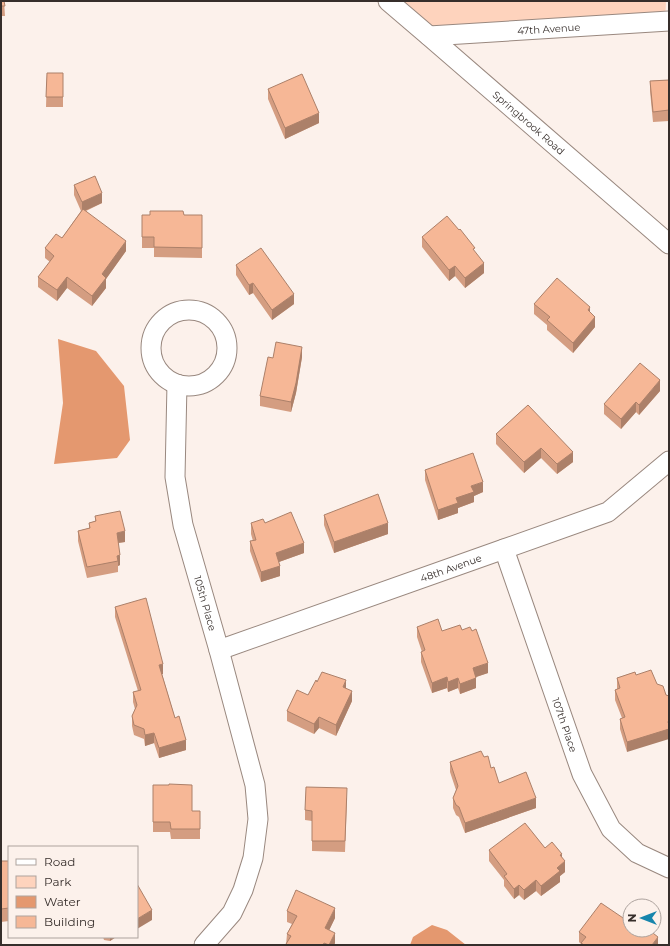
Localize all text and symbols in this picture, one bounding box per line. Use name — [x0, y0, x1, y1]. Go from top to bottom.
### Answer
street label: 47th Avenue — [517, 21, 581, 37]
street label: Springbrook Road — [490, 88, 567, 158]
street label: 48th Avenue — [419, 551, 484, 585]
street label: 105th Place — [191, 574, 219, 632]
street label: 107th Place — [549, 696, 580, 754]
legend — [8, 846, 138, 938]
text: Road — [44, 854, 75, 869]
text: Park — [44, 874, 72, 889]
text: Water — [44, 894, 81, 909]
north arrow — [622, 898, 662, 938]
text: Building — [44, 914, 95, 929]
text: N — [625, 914, 639, 922]

